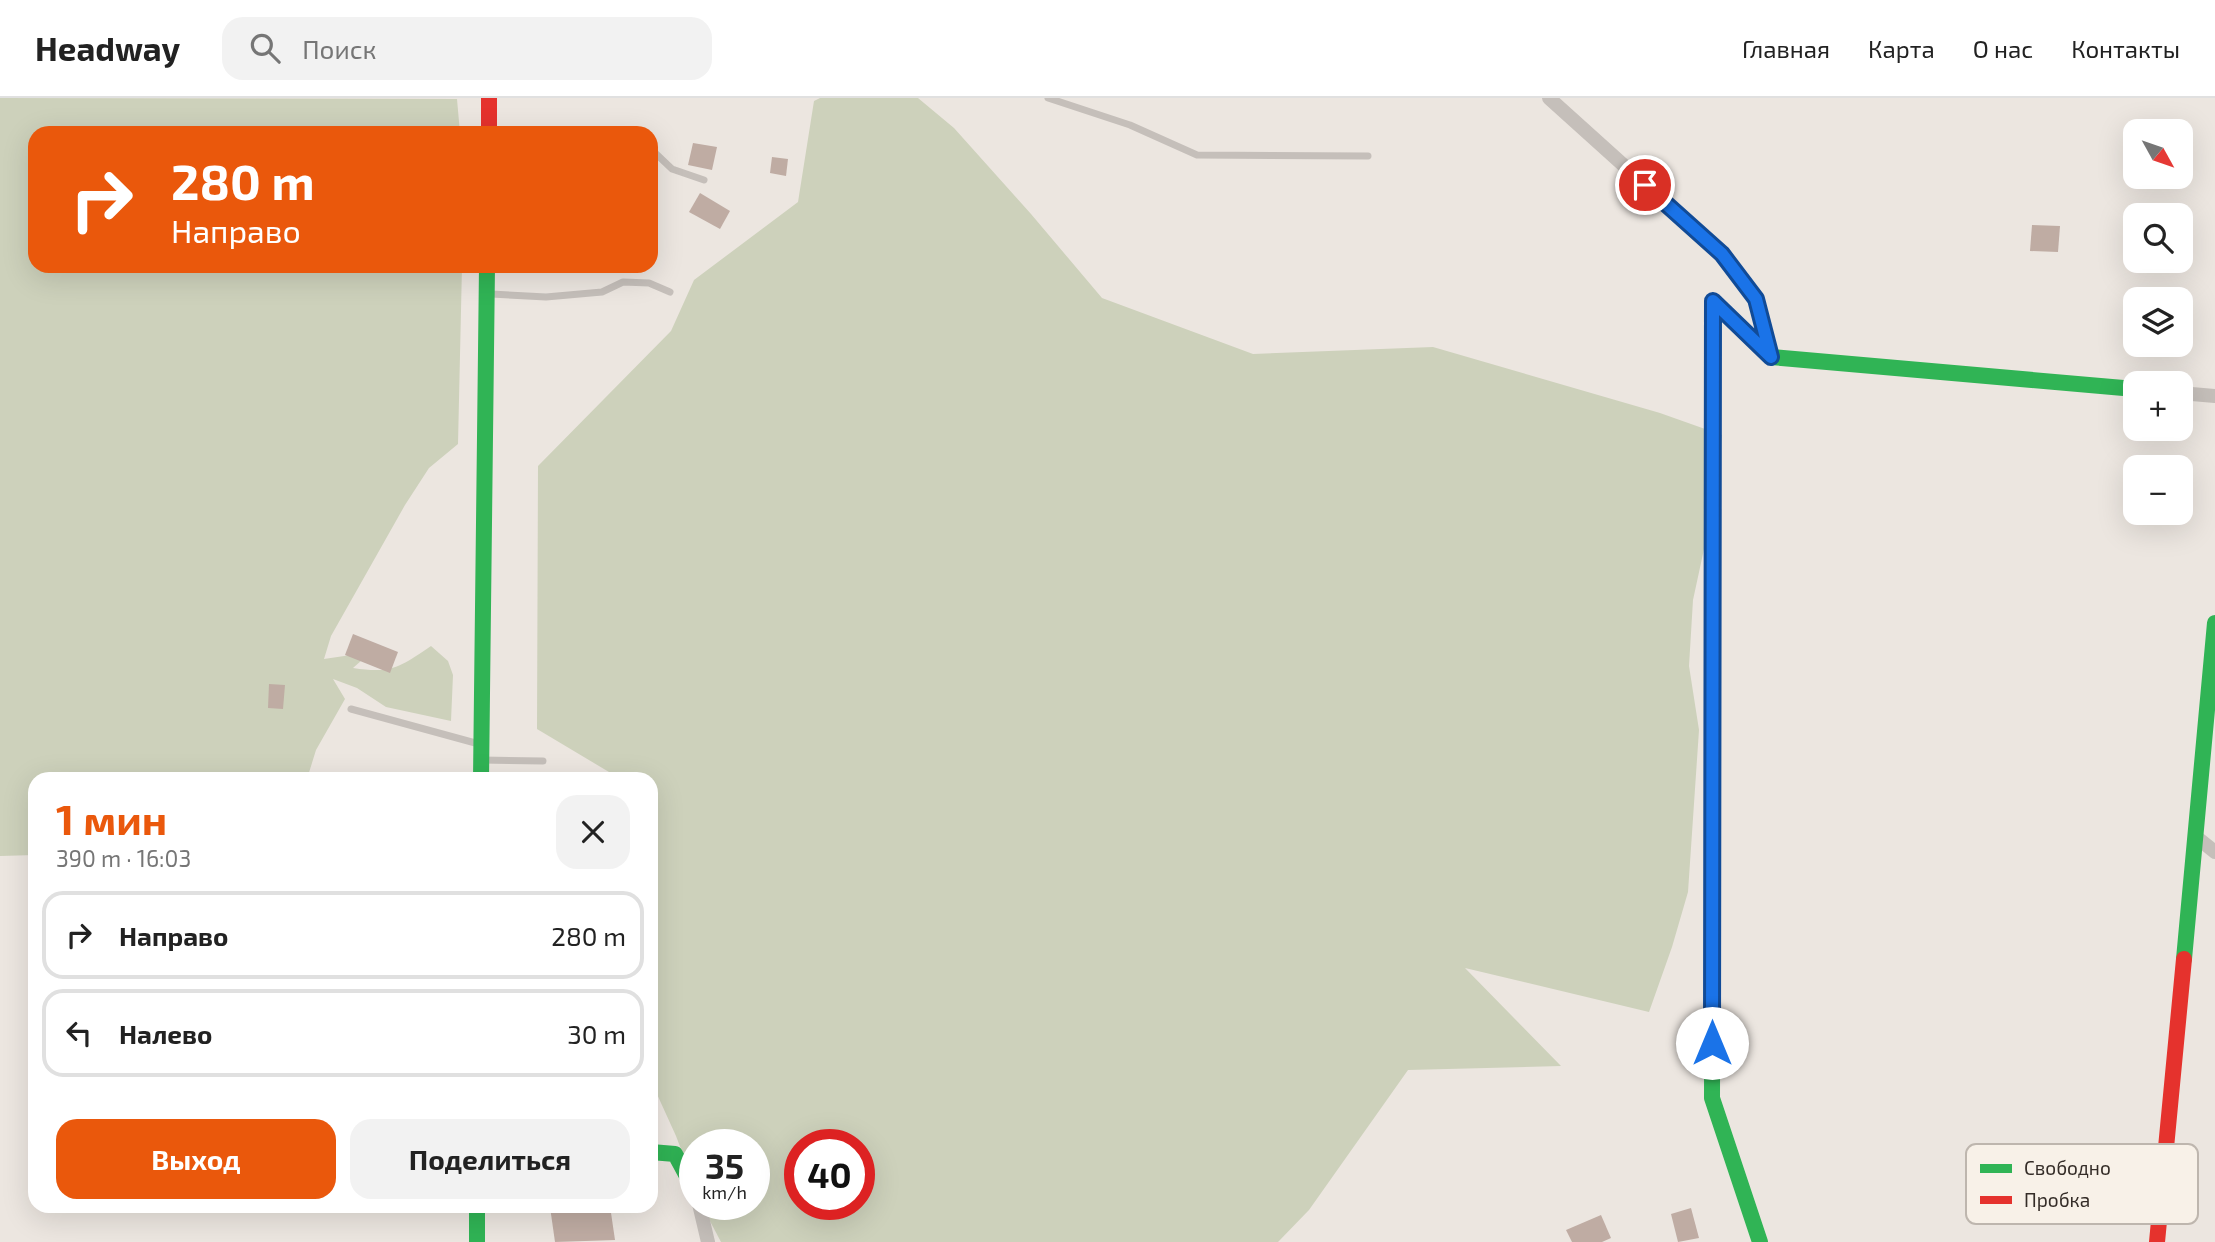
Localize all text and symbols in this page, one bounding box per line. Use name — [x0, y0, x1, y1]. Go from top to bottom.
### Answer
search box — [222, 17, 712, 80]
text: Headway — [35, 28, 180, 68]
icon: search — [246, 29, 284, 67]
text: Поиск — [302, 33, 376, 64]
text: Главная — [1742, 34, 1830, 63]
text: Карта — [1868, 34, 1935, 63]
text: О нас — [1973, 34, 2033, 63]
text: Контакты — [2071, 34, 2180, 63]
north arrow — [2123, 119, 2193, 189]
map controls — [2123, 119, 2193, 525]
text: 280 m — [171, 151, 315, 210]
icon: right — [56, 154, 147, 245]
pin — [1615, 155, 1675, 215]
icon: arrive — [1626, 166, 1664, 204]
button: search — [2123, 203, 2193, 273]
text: Направо — [171, 211, 301, 249]
button: layers — [2123, 287, 2193, 357]
button: + — [2123, 371, 2193, 441]
button: − — [2123, 455, 2193, 525]
text: 1 мин — [56, 793, 167, 843]
button: close — [556, 795, 630, 869]
text: 390 m · 16:03 — [56, 844, 191, 872]
icon: right — [60, 916, 98, 954]
text: Направо — [119, 920, 228, 951]
text: 280 m — [551, 920, 626, 951]
position arrow — [1675, 1006, 1749, 1080]
icon: left — [60, 1014, 98, 1052]
text: Налево — [119, 1018, 212, 1049]
text: 30 m — [567, 1018, 626, 1049]
button: Выход — [56, 1119, 336, 1199]
button: Поделиться — [350, 1119, 630, 1199]
speed limit sign: 40 — [784, 1129, 875, 1220]
text: 35 — [705, 1144, 744, 1186]
legend — [1966, 1144, 2198, 1224]
text: Свободно — [2024, 1156, 2111, 1179]
text: km/h — [702, 1181, 747, 1203]
text: Пробка — [2024, 1188, 2090, 1211]

